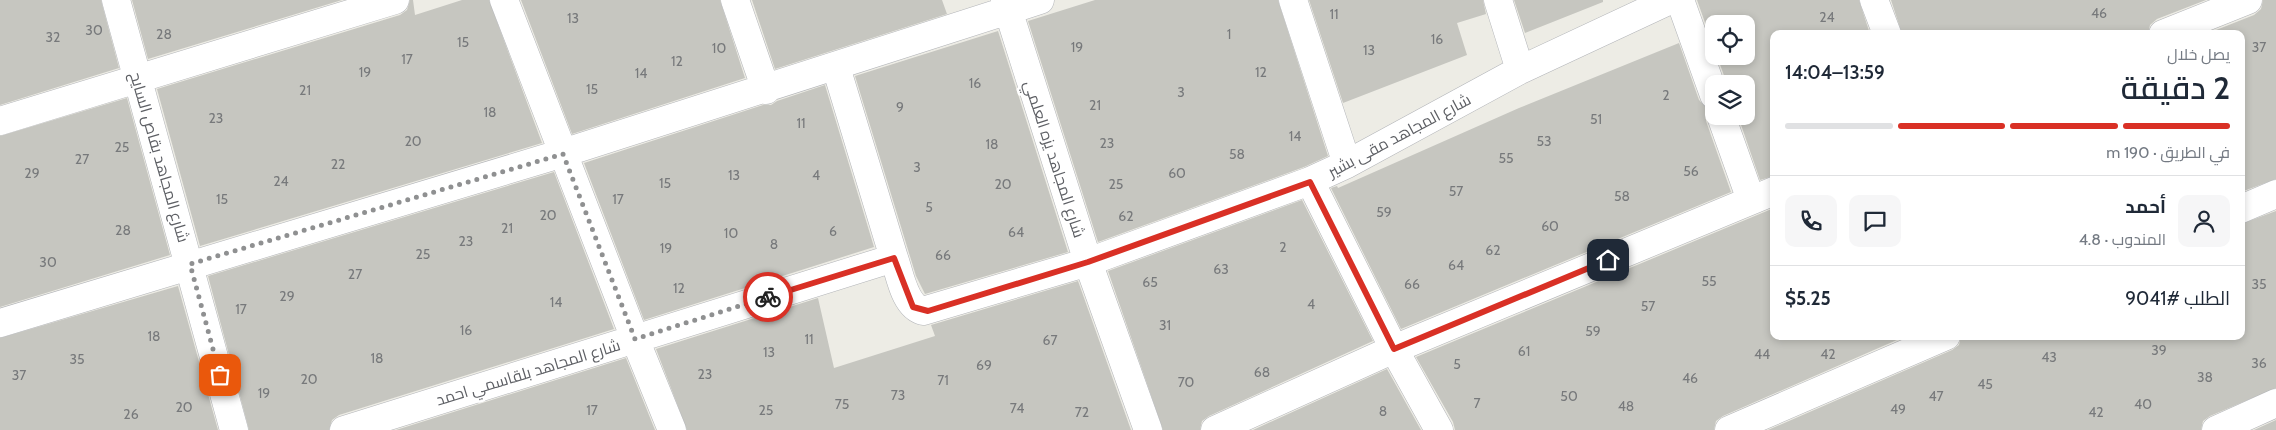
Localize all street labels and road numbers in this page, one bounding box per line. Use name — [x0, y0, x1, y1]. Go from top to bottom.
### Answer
street label: شارع المجاهد بقاص السايح — [124, 70, 193, 245]
street label: شارع المجاهد يزه العلمي — [1016, 78, 1089, 241]
street label: شارع المجاهد مقى بشير — [1324, 90, 1475, 183]
street label: شارع المجاهد بلقاسمي احمد — [434, 335, 624, 413]

